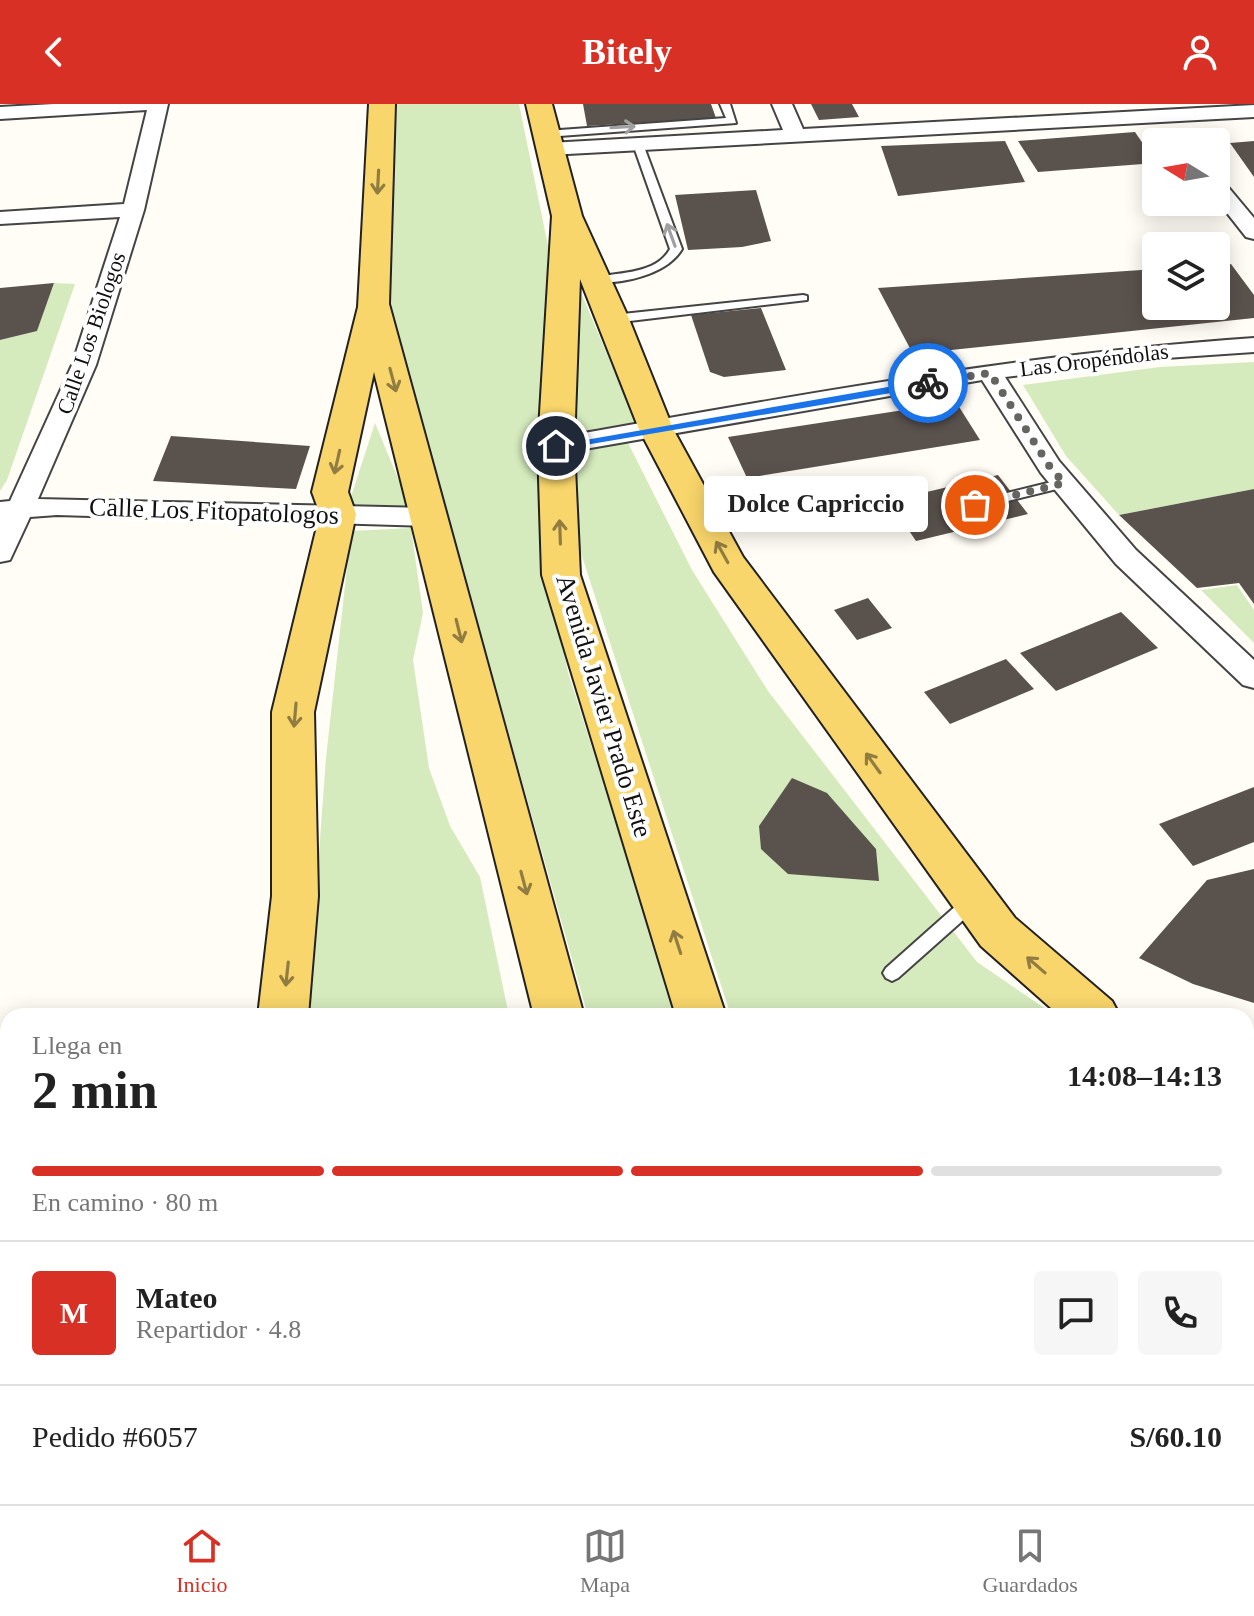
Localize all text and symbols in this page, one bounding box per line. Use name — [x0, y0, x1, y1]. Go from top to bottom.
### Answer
icon: back — [32, 30, 76, 74]
icon: person — [1178, 30, 1222, 74]
text: Bitely — [582, 32, 672, 72]
one-way arrow — [609, 119, 636, 134]
north arrow — [1142, 128, 1230, 216]
map controls — [1142, 128, 1230, 320]
one-way arrow — [371, 168, 386, 195]
one-way arrow — [663, 223, 677, 248]
button: layers — [1142, 232, 1230, 320]
street label: Calle Los Biologos — [52, 249, 130, 417]
street label: Las Oropéndolas — [1018, 338, 1170, 382]
courier — [888, 343, 968, 423]
icon: bike — [906, 361, 950, 405]
one-way arrow — [386, 366, 401, 392]
pin — [522, 412, 590, 480]
icon: home — [534, 424, 578, 468]
one-way arrow — [328, 449, 343, 475]
pin — [941, 471, 1009, 539]
callout: Dolce Capriccio — [703, 477, 927, 533]
icon: bag — [953, 483, 997, 527]
text: Dolce Capriccio — [728, 489, 904, 518]
street label: Calle Los Fitopatologos — [89, 492, 339, 530]
one-way arrow — [552, 519, 567, 546]
one-way arrow — [713, 541, 729, 564]
street label: Avenida Javier Prado Este — [550, 571, 658, 841]
one-way arrow — [452, 618, 467, 644]
one-way arrow — [287, 701, 302, 728]
one-way arrow — [865, 753, 881, 775]
one-way arrow — [518, 869, 533, 895]
one-way arrow — [669, 929, 684, 955]
one-way arrow — [1026, 956, 1046, 974]
one-way arrow — [280, 961, 295, 987]
text: Llega en — [32, 1031, 122, 1060]
text: 14:08–14:13 — [1067, 1059, 1222, 1092]
text: 2 min — [32, 1062, 158, 1119]
text: En camino · 80 m — [32, 1188, 218, 1217]
button: chat — [1034, 1271, 1118, 1355]
button: phone — [1138, 1271, 1222, 1355]
text: Mateo — [136, 1281, 218, 1314]
text: M — [60, 1296, 88, 1329]
text: Repartidor · 4.8 — [136, 1315, 301, 1344]
text: Pedido #6057 — [32, 1420, 198, 1453]
text: S/60.10 — [1129, 1420, 1222, 1453]
tab: Inicio — [176, 1524, 228, 1598]
tab: Mapa — [580, 1524, 630, 1598]
tab: Guardados — [982, 1524, 1078, 1598]

